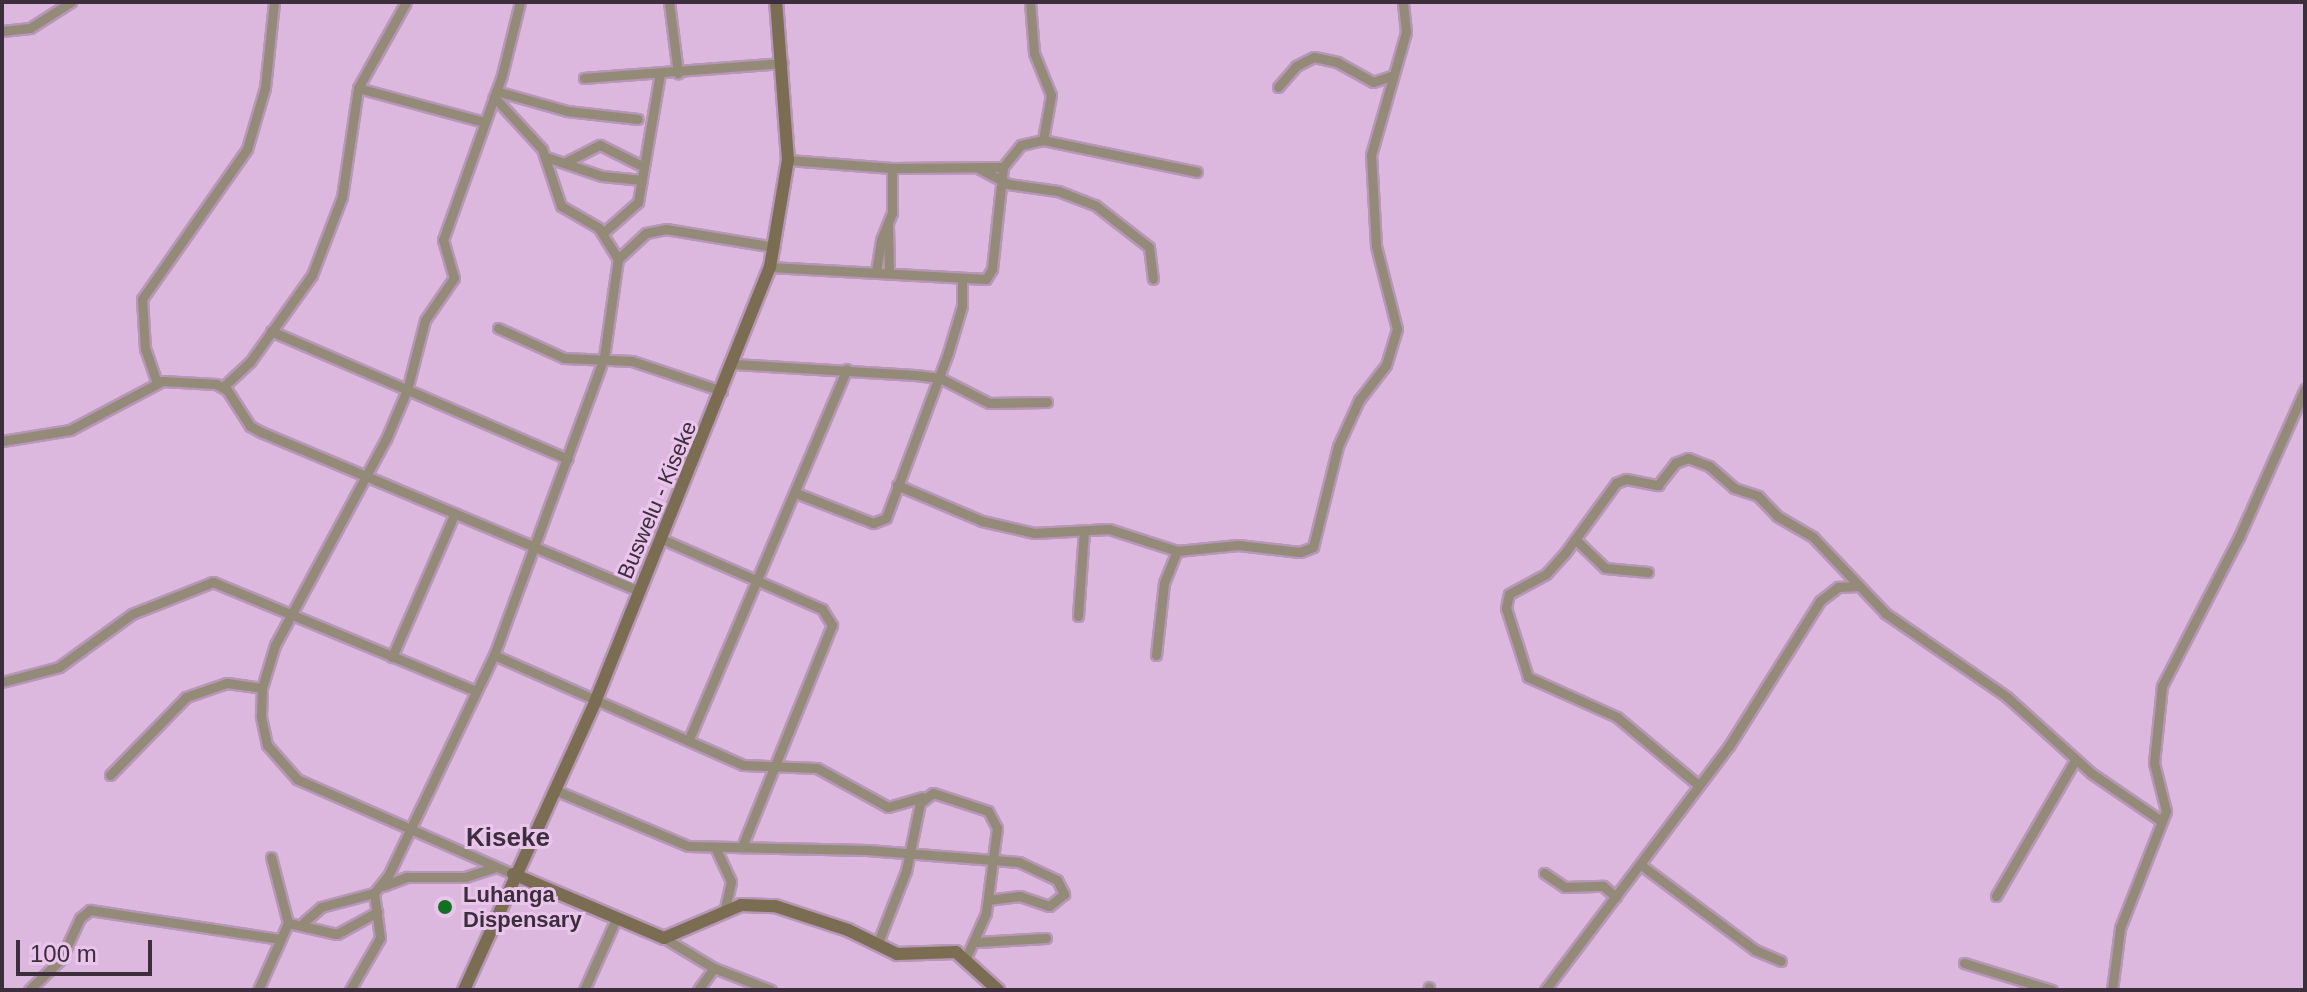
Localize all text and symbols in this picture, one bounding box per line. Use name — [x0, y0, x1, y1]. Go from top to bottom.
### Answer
street label: Buswelu - Kiseke — [612, 417, 702, 583]
district label: Kiseke — [466, 822, 550, 854]
place label: Luhanga Dispensary — [463, 881, 582, 932]
marker: Luhanga Dispensary — [434, 896, 456, 918]
scale bar — [20, 924, 156, 974]
text: 100 m — [30, 940, 97, 967]

